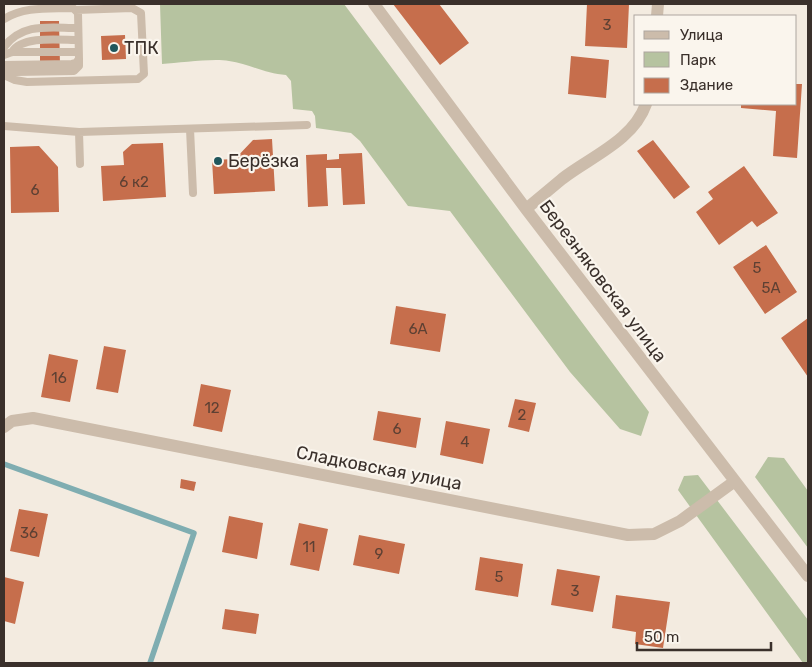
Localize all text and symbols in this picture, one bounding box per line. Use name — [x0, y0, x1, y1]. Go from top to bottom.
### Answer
legend — [634, 15, 797, 105]
house number: 3 — [602, 16, 612, 34]
text: Улица — [680, 26, 723, 44]
place label: ТПК — [124, 37, 159, 59]
marker: ТПК — [108, 42, 120, 54]
text: Парк — [680, 51, 716, 69]
text: Здание — [680, 76, 733, 94]
place label: Берёзка — [228, 150, 299, 172]
marker: Берёзка — [212, 155, 224, 167]
house number: 6 к2 — [119, 173, 149, 191]
house number: 6 — [30, 181, 40, 199]
street label: Березняковская улица — [535, 195, 671, 367]
house number: 5 — [753, 259, 762, 277]
house number: 5А — [762, 279, 780, 297]
house number: 6А — [408, 320, 428, 338]
house number: 16 — [51, 369, 67, 387]
house number: 12 — [204, 399, 220, 417]
house number: 2 — [518, 406, 527, 424]
house number: 6 — [392, 420, 402, 438]
house number: 4 — [460, 433, 470, 451]
street label: Сладковская улица — [294, 441, 464, 495]
house number: 36 — [20, 524, 38, 542]
house number: 11 — [303, 538, 315, 556]
house number: 9 — [375, 545, 384, 563]
house number: 5 — [495, 568, 504, 586]
house number: 3 — [570, 582, 580, 600]
scale bar — [637, 620, 771, 652]
text: 50 m — [644, 628, 679, 646]

